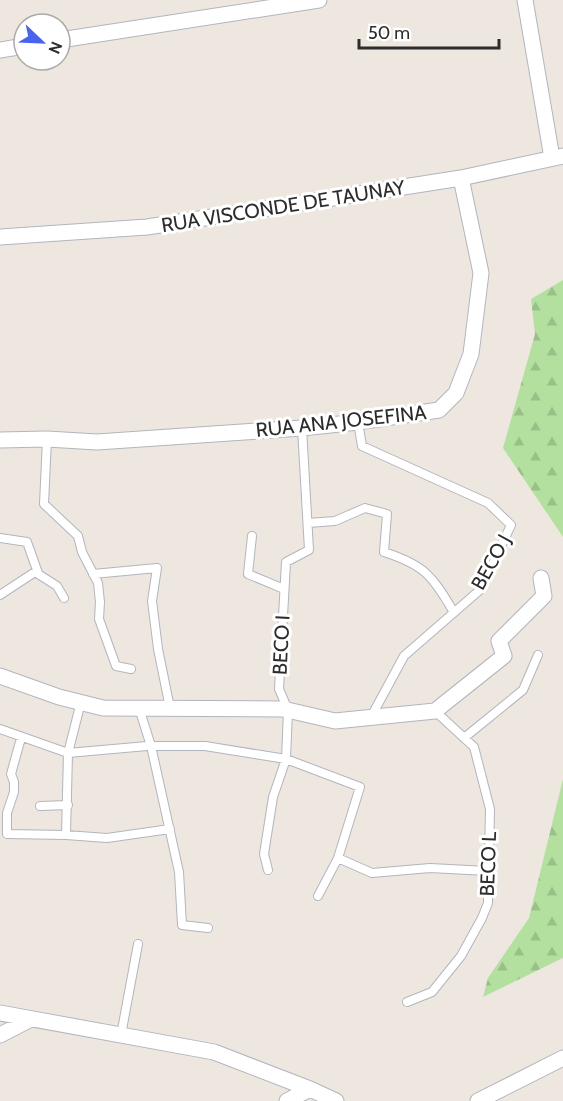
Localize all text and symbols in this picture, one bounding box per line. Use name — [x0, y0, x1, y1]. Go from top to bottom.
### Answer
north arrow — [12, 12, 72, 72]
scale bar — [359, 12, 498, 50]
text: 50 m — [368, 22, 410, 44]
text: N — [44, 39, 66, 57]
street label: RUA VISCONDE DE TAUNAY — [159, 175, 407, 237]
street label: RUA ANA JOSEFINA — [254, 400, 428, 442]
street label: BECO J — [466, 530, 516, 594]
street label: BECO I — [267, 614, 295, 676]
street label: BECO L — [475, 831, 501, 897]

